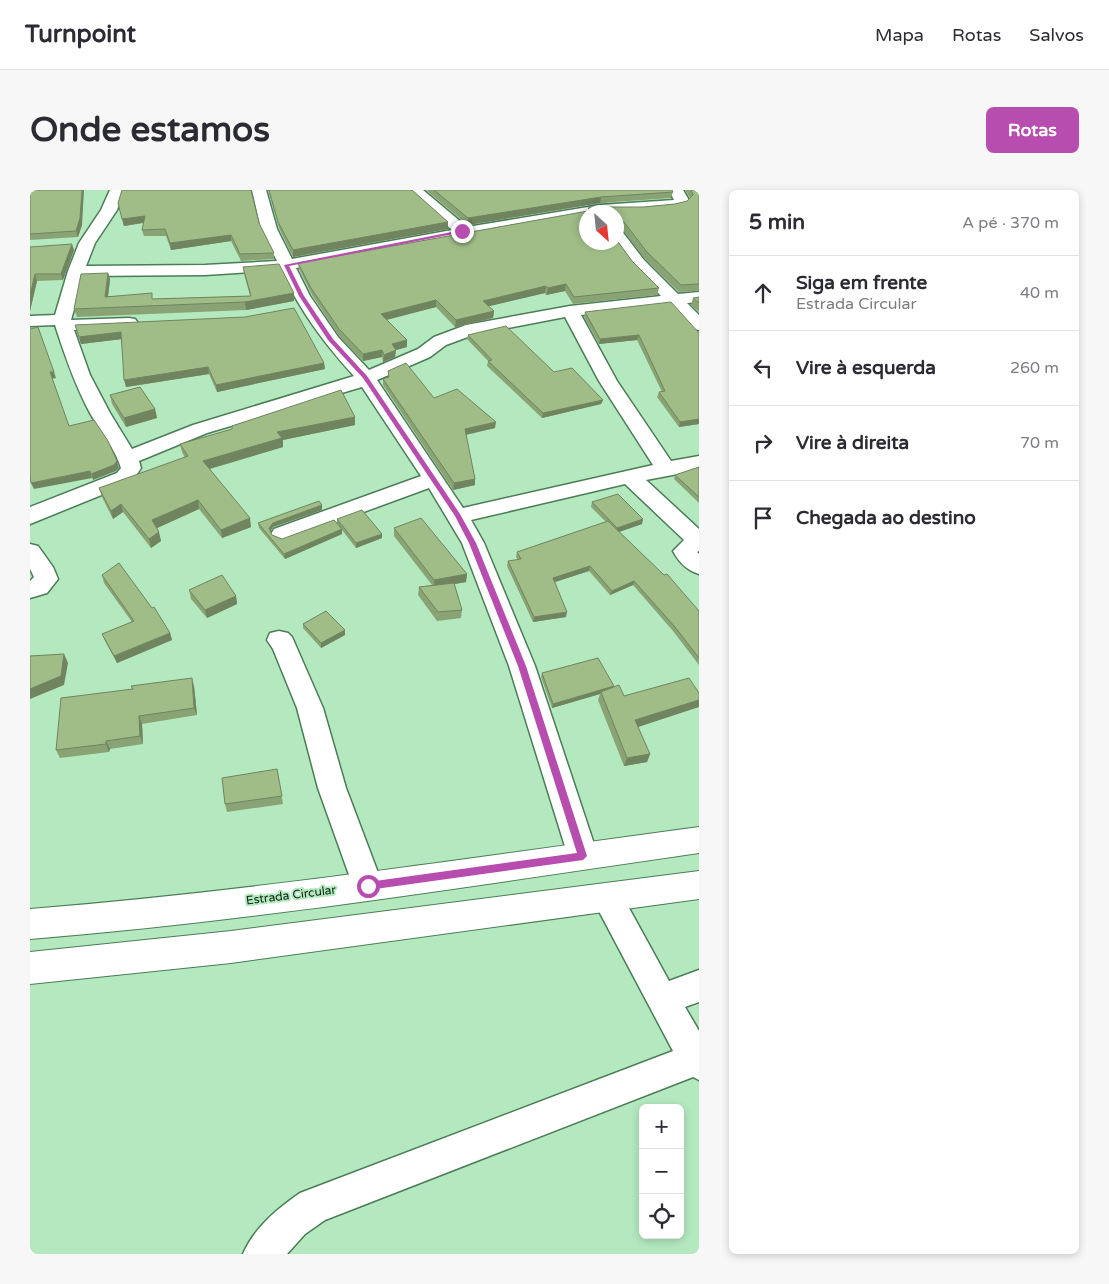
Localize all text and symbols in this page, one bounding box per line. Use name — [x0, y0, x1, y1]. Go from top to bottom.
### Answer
text: Turnpoint — [25, 20, 136, 49]
text: Mapa — [875, 24, 924, 46]
text: Rotas — [952, 24, 1001, 46]
text: Salvos — [1029, 24, 1084, 46]
button: Rotas — [986, 107, 1079, 153]
text: Onde estamos — [30, 109, 270, 151]
north arrow — [579, 205, 624, 250]
text: 5 min — [749, 210, 805, 235]
text: A pé · 370 m — [962, 213, 1059, 233]
route end — [451, 220, 474, 243]
text: Siga em frente — [796, 272, 927, 294]
icon: ahead — [749, 279, 777, 307]
text: 40 m — [1020, 283, 1059, 303]
text: Estrada Circular — [796, 294, 917, 314]
icon: left — [749, 354, 777, 382]
text: Vire à esquerda — [796, 357, 936, 379]
text: 260 m — [1010, 358, 1059, 378]
icon: right — [749, 429, 777, 457]
text: Vire à direita — [796, 432, 909, 454]
text: 70 m — [1020, 433, 1059, 453]
icon: arrive — [749, 504, 777, 532]
text: Chegada ao destino — [796, 507, 976, 529]
route start — [357, 875, 380, 898]
street label: Estrada Circular — [245, 882, 337, 907]
map controls — [639, 1104, 684, 1239]
button: + — [639, 1104, 684, 1149]
button: − — [639, 1149, 684, 1194]
button: locate — [639, 1194, 684, 1239]

